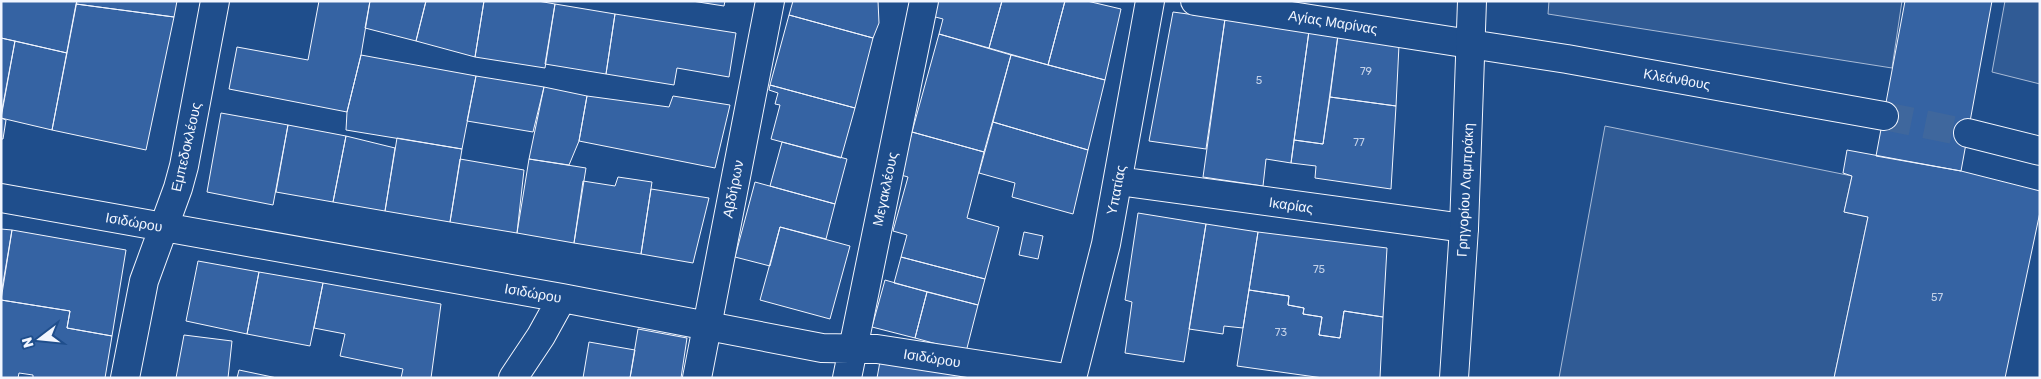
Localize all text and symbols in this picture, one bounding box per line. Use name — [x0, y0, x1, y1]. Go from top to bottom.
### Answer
street label: Αγίας Μαρίνας — [1287, 7, 1379, 38]
house number: 79 — [1360, 65, 1372, 78]
street label: Κλεάνθους — [1642, 65, 1712, 94]
house number: 5 — [1256, 74, 1263, 87]
street label: Εμπεδοκλέους — [168, 100, 205, 194]
street label: Γρηγορίου Λαμπράκη — [1453, 123, 1477, 257]
house number: 77 — [1353, 136, 1365, 149]
street label: Μεγακλέους — [869, 150, 902, 228]
street label: Αβδήρων — [720, 159, 747, 220]
street label: Υπατίας — [1103, 164, 1130, 216]
street label: Ικαρίας — [1268, 194, 1315, 217]
street label: Ισιδώρου — [104, 209, 164, 236]
house number: 75 — [1313, 263, 1326, 276]
street label: Ισιδώρου — [503, 280, 563, 307]
house number: 57 — [1931, 291, 1943, 304]
north arrow — [15, 314, 65, 364]
house number: 73 — [1275, 326, 1288, 339]
text: N — [18, 335, 38, 350]
street label: Ισιδώρου — [902, 346, 962, 371]

